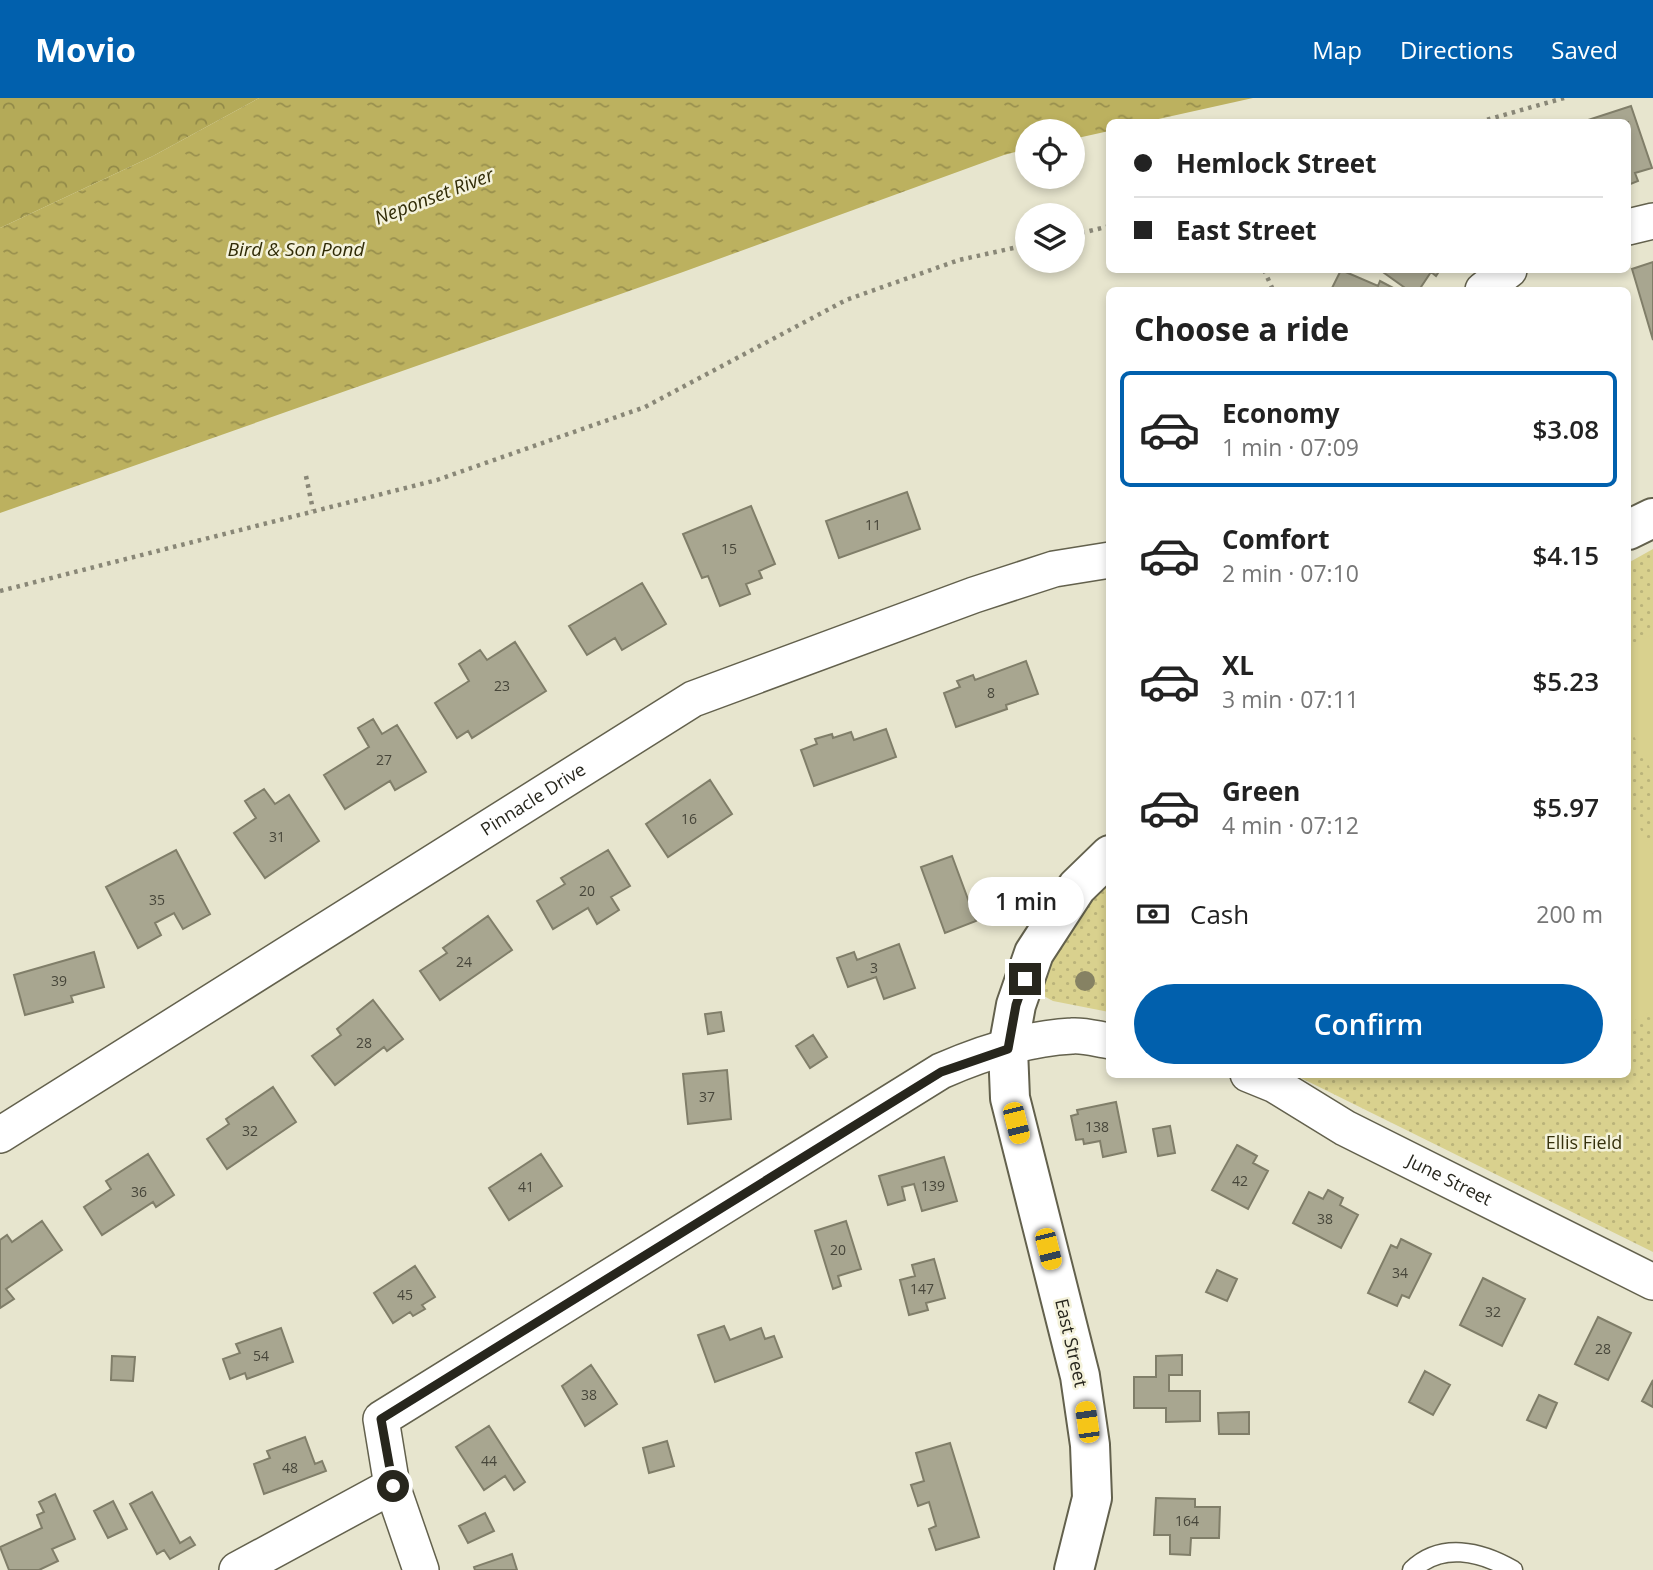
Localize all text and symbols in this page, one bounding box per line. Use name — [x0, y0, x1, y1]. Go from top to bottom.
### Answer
text: Movio — [35, 27, 136, 72]
text: Map — [1312, 33, 1362, 66]
text: Directions — [1400, 33, 1513, 66]
text: Saved — [1551, 33, 1618, 66]
map controls — [1015, 119, 1085, 273]
button: locate — [1015, 119, 1085, 189]
text: Hemlock Street — [1176, 145, 1376, 181]
water label: Neponset River — [371, 161, 499, 231]
button: layers — [1015, 203, 1085, 273]
text: East Street — [1176, 212, 1317, 248]
water label: Bird & Son Pond — [228, 236, 365, 262]
text: Choose a ride — [1134, 307, 1349, 350]
text: Economy — [1222, 395, 1340, 431]
icon: car — [1138, 398, 1201, 461]
text: $3.08 — [1532, 411, 1599, 447]
text: 1 min · 07:09 — [1222, 431, 1359, 463]
house number: 11 — [865, 515, 881, 534]
text: Comfort — [1222, 521, 1329, 557]
icon: car — [1138, 524, 1201, 587]
text: $4.15 — [1532, 537, 1599, 573]
house number: 15 — [721, 539, 737, 558]
text: 2 min · 07:10 — [1222, 557, 1359, 589]
text: XL — [1222, 647, 1254, 683]
icon: car — [1138, 650, 1201, 713]
text: $5.23 — [1532, 663, 1599, 699]
house number: 23 — [494, 676, 510, 695]
house number: 8 — [987, 683, 995, 702]
text: 3 min · 07:11 — [1222, 683, 1359, 715]
house number: 27 — [376, 750, 392, 769]
street label: Pinnacle Drive — [476, 757, 590, 841]
text: Green — [1222, 773, 1300, 809]
icon: car — [1138, 776, 1201, 839]
text: $5.97 — [1532, 789, 1599, 825]
house number: 16 — [681, 809, 697, 828]
text: 4 min · 07:12 — [1222, 809, 1359, 841]
house number: 31 — [269, 827, 285, 846]
callout: 1 min — [967, 878, 1083, 926]
house number: 20 — [579, 881, 595, 900]
text: 1 min — [995, 885, 1057, 917]
house number: 35 — [149, 890, 165, 909]
icon: cash — [1134, 895, 1172, 933]
text: Cash — [1190, 896, 1249, 932]
text: 200 m — [1536, 898, 1603, 930]
house number: 24 — [456, 952, 472, 971]
house number: 3 — [870, 958, 878, 977]
route end — [1009, 963, 1041, 995]
house number: 39 — [51, 971, 67, 990]
button: Confirm — [1134, 984, 1603, 1064]
house number: 28 — [356, 1033, 372, 1052]
house number: 37 — [699, 1087, 715, 1106]
car — [1001, 1100, 1032, 1146]
house number: 138 — [1085, 1117, 1109, 1136]
house number: 32 — [242, 1121, 258, 1140]
park label: Ellis Field — [1546, 1130, 1622, 1154]
street label: June Street — [1402, 1147, 1496, 1211]
house number: 42 — [1232, 1171, 1248, 1190]
house number: 139 — [921, 1176, 945, 1195]
house number: 41 — [518, 1177, 534, 1196]
house number: 36 — [131, 1182, 147, 1201]
house number: 38 — [1317, 1209, 1333, 1228]
car — [1033, 1226, 1064, 1272]
house number: 20 — [830, 1240, 846, 1259]
house number: 34 — [1392, 1263, 1408, 1282]
house number: 147 — [910, 1279, 934, 1298]
house number: 45 — [397, 1285, 413, 1304]
street label: East Street — [1050, 1296, 1094, 1389]
house number: 32 — [1485, 1302, 1501, 1321]
house number: 28 — [1595, 1339, 1611, 1358]
house number: 54 — [253, 1346, 269, 1365]
house number: 38 — [581, 1385, 597, 1404]
car — [1074, 1400, 1101, 1444]
house number: 44 — [481, 1451, 497, 1470]
house number: 48 — [282, 1458, 298, 1477]
route start — [377, 1470, 409, 1502]
house number: 164 — [1175, 1511, 1199, 1530]

